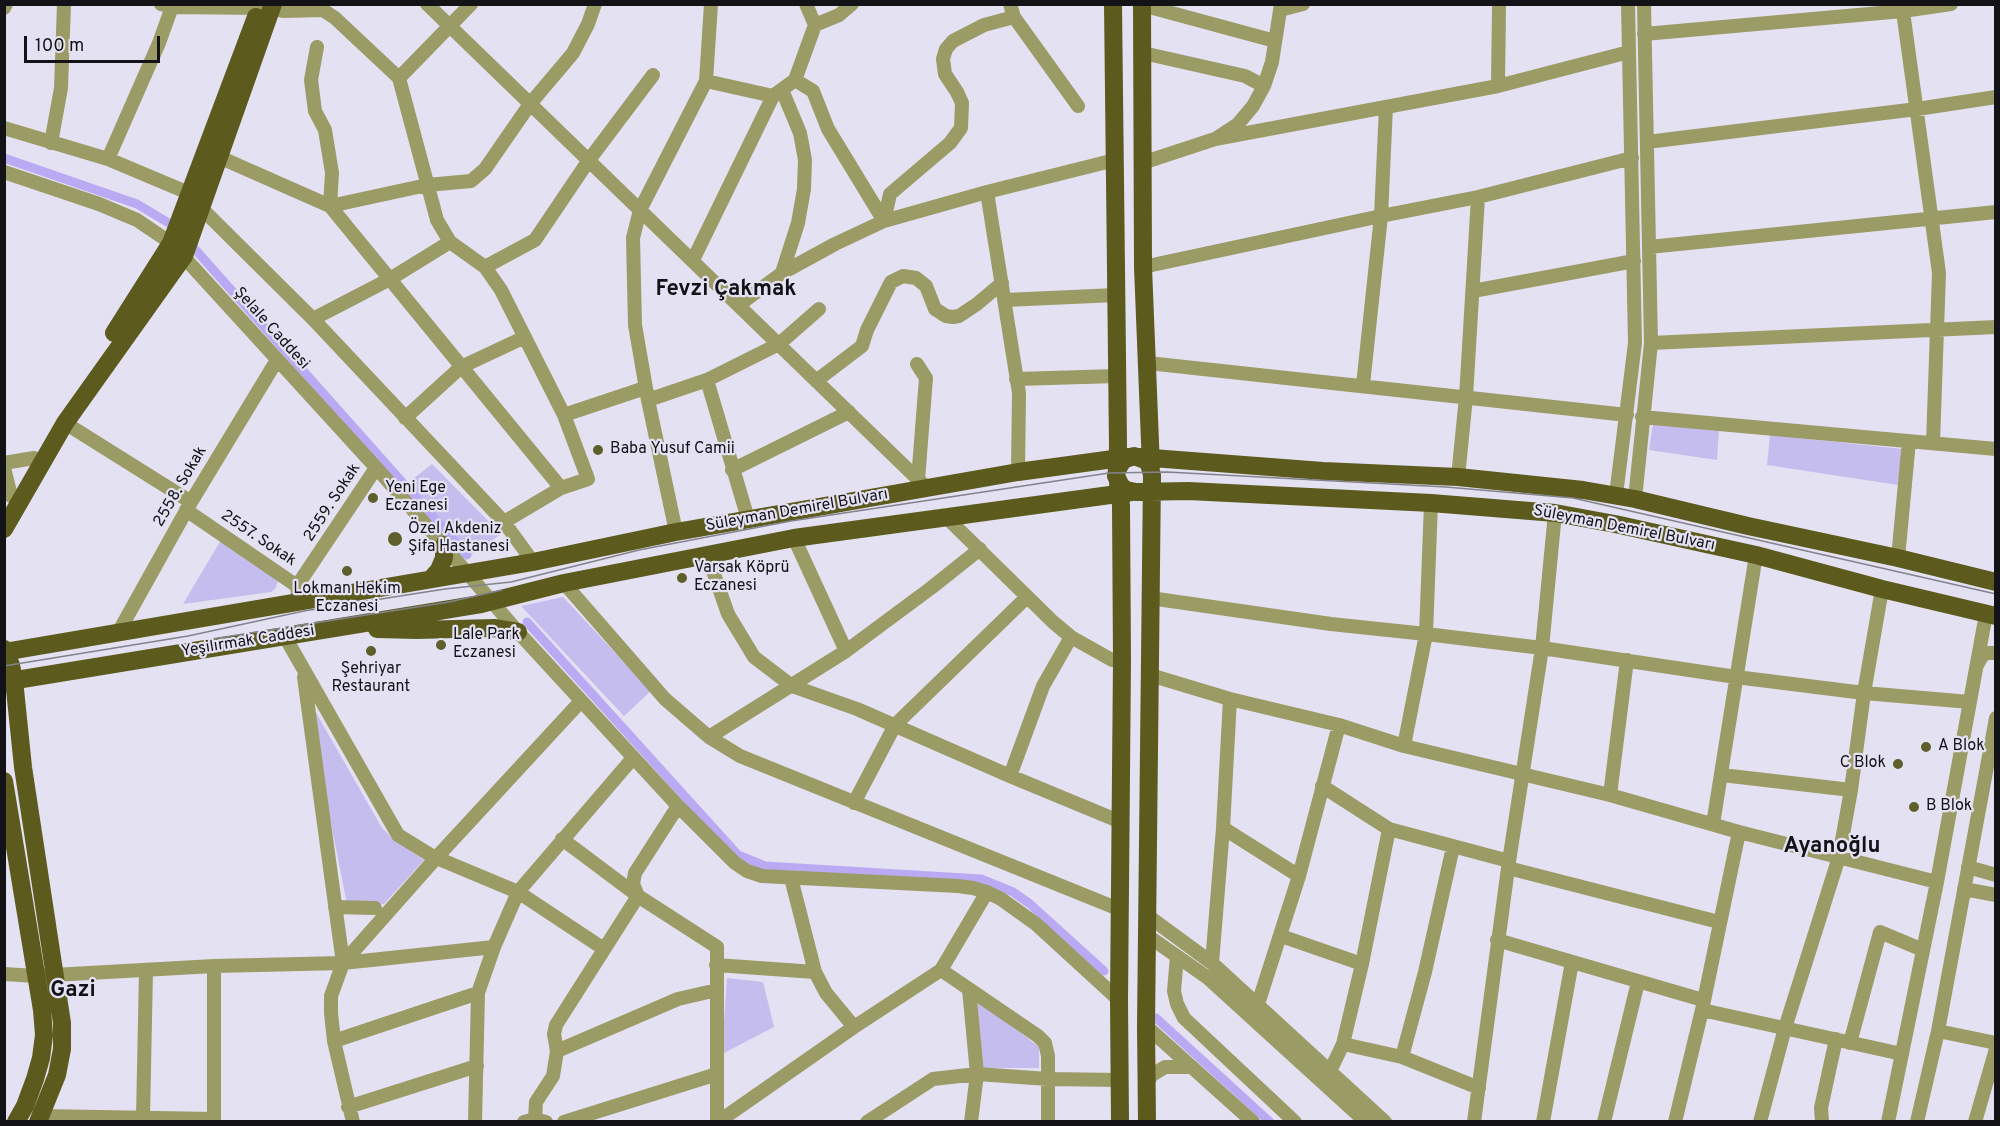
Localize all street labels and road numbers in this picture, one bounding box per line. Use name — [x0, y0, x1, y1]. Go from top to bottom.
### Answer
street label: Şelale Caddesi — [229, 284, 313, 374]
street label: 2558. Sokak — [150, 443, 212, 531]
street label: 2559. Sokak — [301, 460, 365, 546]
street label: Süleyman Demirel Bulvarı — [704, 486, 890, 536]
street label: Süleyman Demirel Bulvarı — [1532, 502, 1716, 556]
street label: 2557. Sokak — [217, 507, 299, 571]
street label: Yeşilırmak Caddesi — [180, 622, 316, 662]

